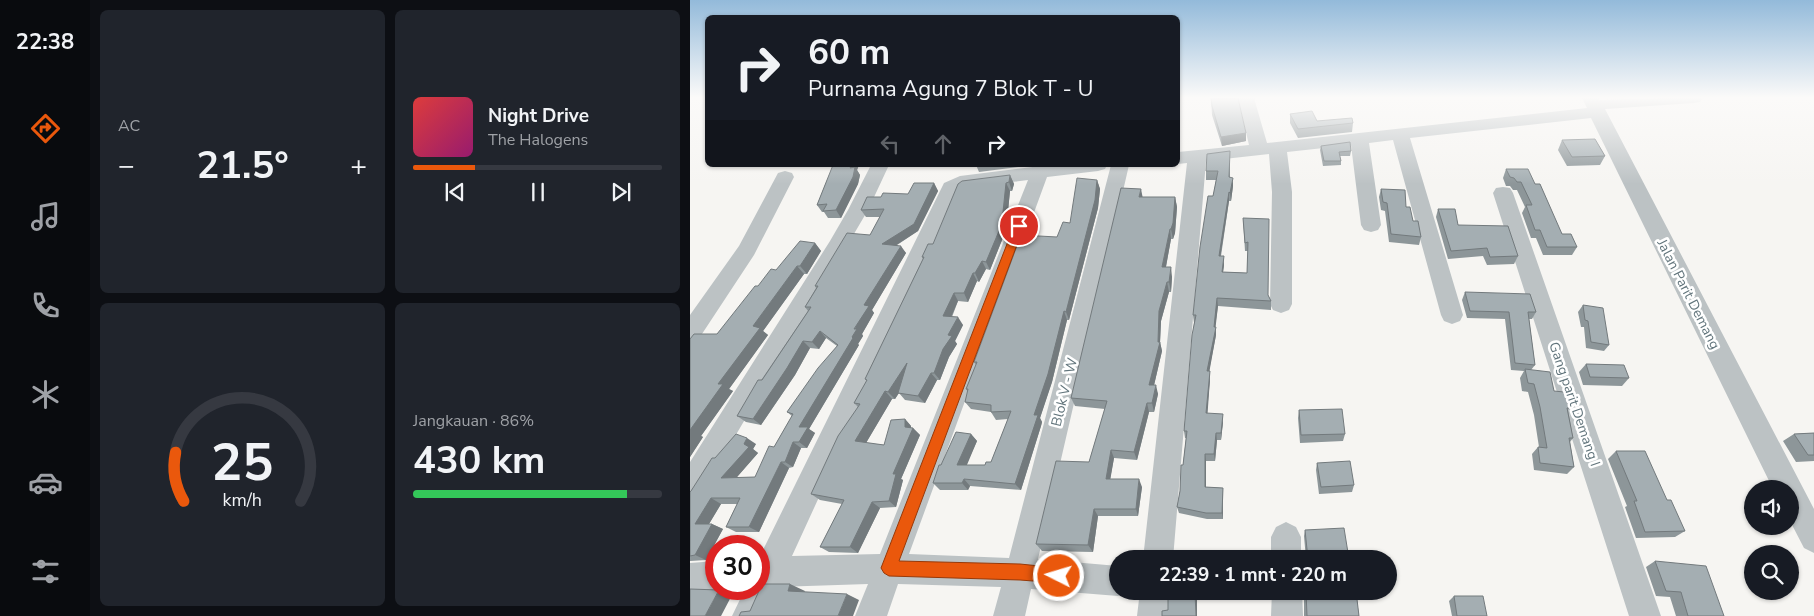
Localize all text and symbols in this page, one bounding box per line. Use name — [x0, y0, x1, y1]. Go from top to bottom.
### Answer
text: 22:38 — [16, 27, 74, 57]
text: 60 m — [808, 29, 890, 76]
icon: right — [725, 35, 790, 100]
text: Purnama Agung 7 Blok T - U — [808, 74, 1093, 104]
text: Night Drive — [488, 103, 589, 129]
icon: directions — [28, 111, 63, 146]
text: AC — [118, 115, 140, 137]
text: The Halogens — [488, 129, 588, 151]
icon: left — [876, 130, 904, 158]
icon: ahead — [929, 130, 957, 158]
icon: right — [982, 130, 1010, 158]
text: 21.5° — [196, 140, 289, 191]
text: − — [118, 147, 135, 185]
text: + — [350, 147, 367, 185]
icon: previous — [441, 178, 469, 206]
icon: pause — [524, 178, 552, 206]
icon: next — [607, 178, 635, 206]
icon: music — [28, 199, 63, 234]
pin — [998, 205, 1040, 247]
icon: arrive — [1005, 212, 1033, 240]
street label: Jalan Parit Demang — [1652, 235, 1725, 353]
icon: phone — [28, 288, 63, 323]
street label: Gang parit Demang I — [1544, 339, 1605, 469]
street label: Blok V - W — [1047, 355, 1082, 428]
icon: climate — [28, 377, 63, 412]
text: Jangkauan · 86% — [413, 410, 534, 432]
text: 25 — [211, 427, 274, 498]
text: 430 km — [413, 435, 545, 486]
icon: car — [28, 465, 63, 500]
map controls — [1744, 480, 1799, 600]
button: sound — [1744, 480, 1799, 535]
text: km/h — [223, 488, 262, 512]
speed limit sign: 30 — [705, 535, 770, 600]
button: search — [1744, 545, 1799, 600]
position arrow — [1032, 549, 1084, 601]
icon: filters — [28, 554, 63, 589]
text: 22:39 · 1 mnt · 220 m — [1159, 562, 1347, 588]

